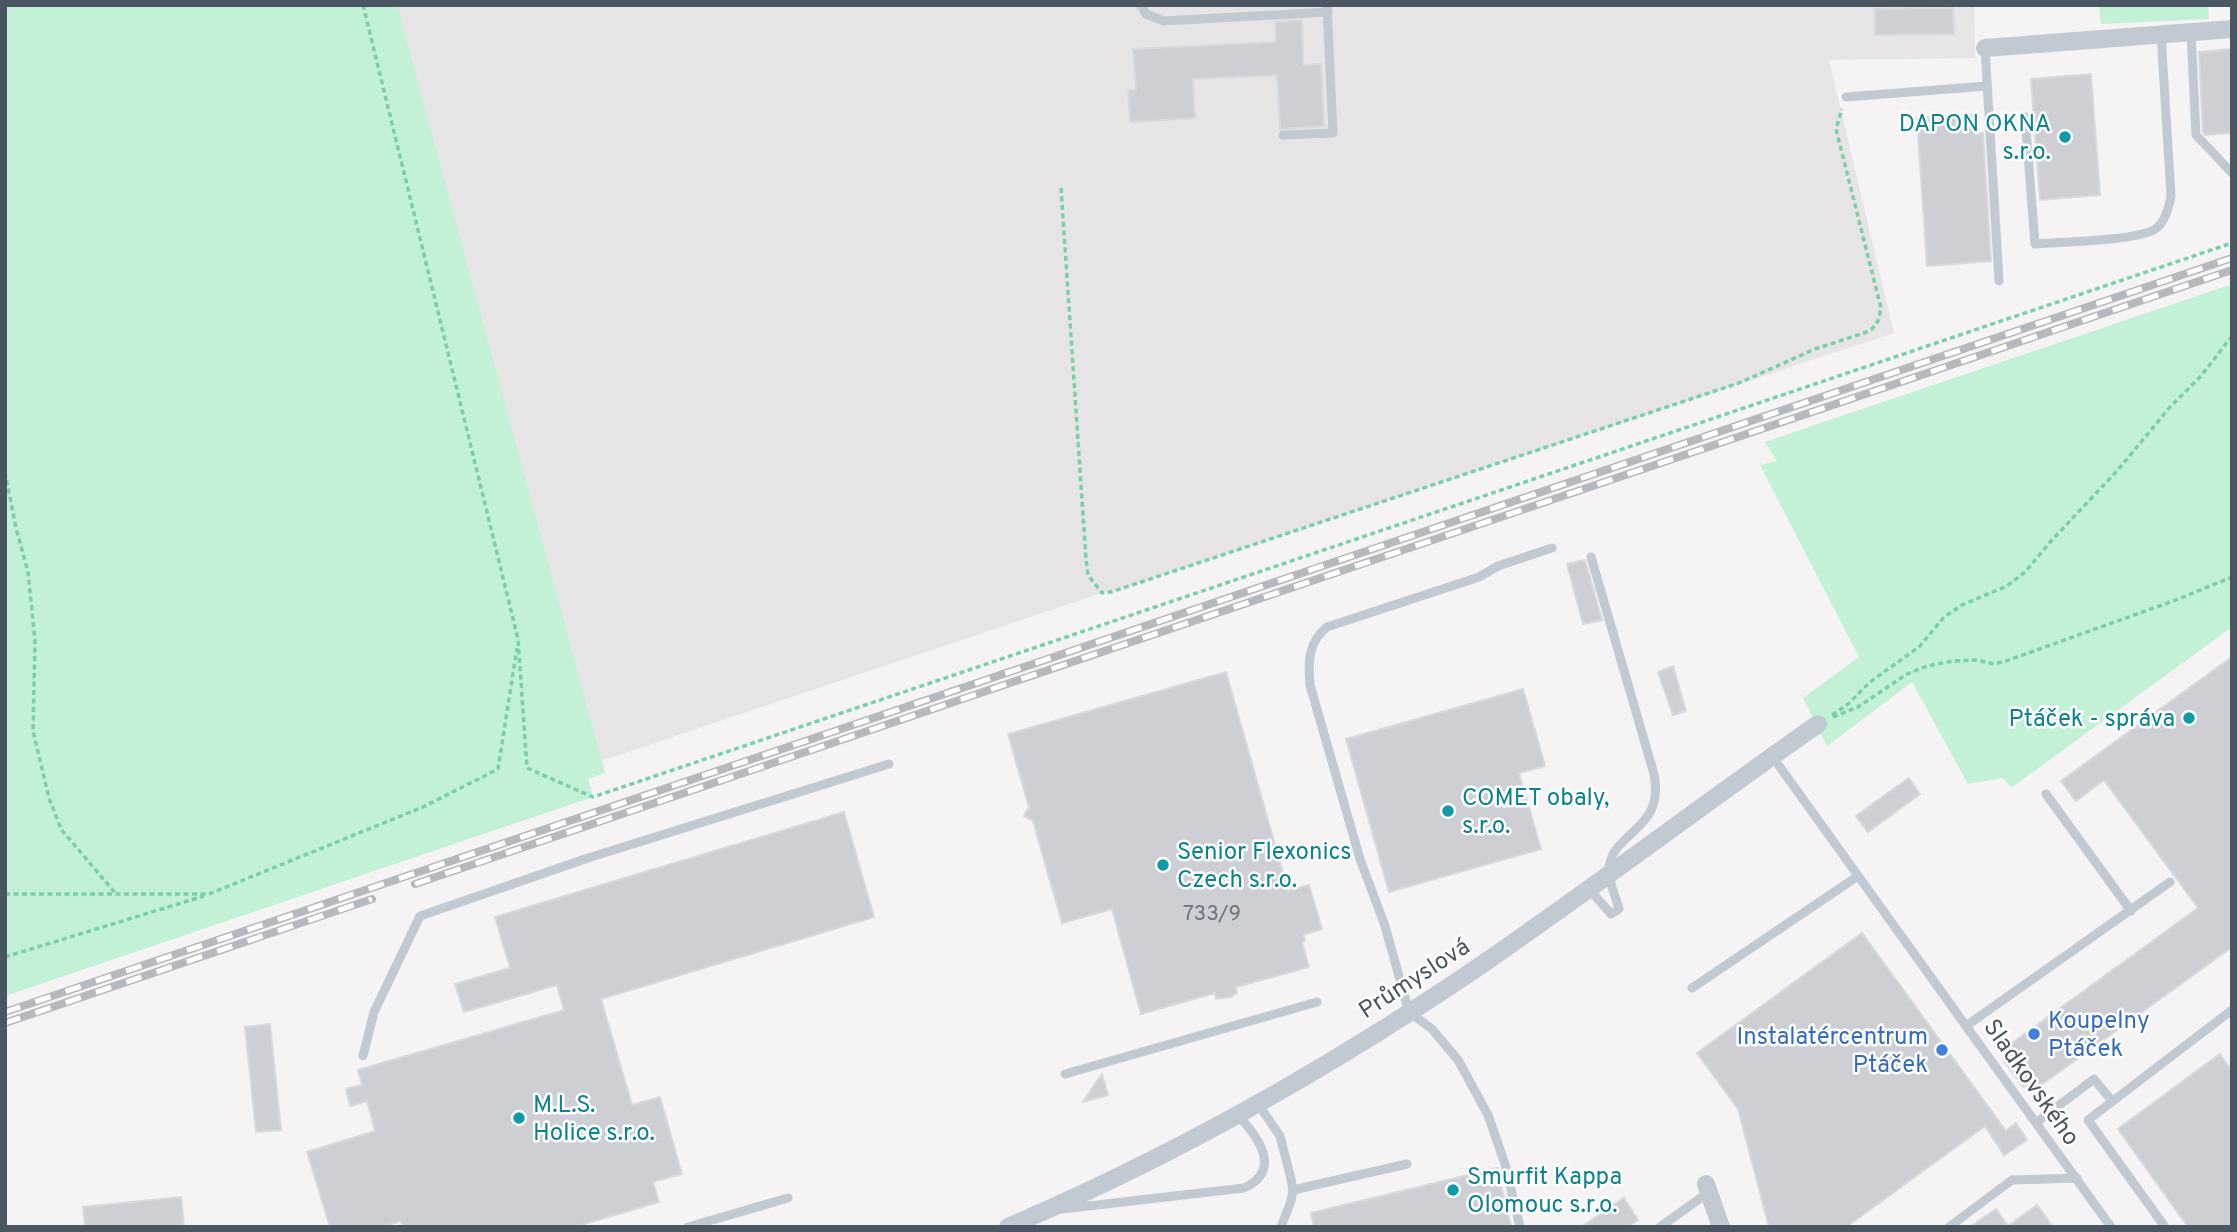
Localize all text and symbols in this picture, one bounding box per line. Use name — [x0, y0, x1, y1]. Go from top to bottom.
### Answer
place label: DAPON OKNA s.r.o. — [1899, 110, 2051, 168]
marker: DAPON OKNA s.r.o. — [2057, 129, 2073, 145]
place label: Ptáček - správa — [2008, 705, 2175, 735]
marker: Ptáček - správa — [2181, 710, 2197, 726]
place label: COMET obaly, s.r.o. — [1462, 784, 1609, 842]
marker: COMET obaly, s.r.o. — [1440, 803, 1456, 819]
place label: Senior Flexonics Czech s.r.o. — [1177, 838, 1352, 896]
marker: Senior Flexonics Czech s.r.o. — [1155, 857, 1171, 873]
house number: 733/9 — [1183, 901, 1241, 928]
street label: Průmyslová — [1354, 933, 1476, 1027]
place label: Koupelny Ptáček — [2048, 1007, 2150, 1065]
street label: Sladkovského — [1976, 1014, 2085, 1152]
place label: Instalatércentrum Ptáček — [1737, 1023, 1928, 1081]
marker: Koupelny Ptáček — [2026, 1026, 2042, 1042]
marker: Instalatércentrum Ptáček — [1934, 1042, 1950, 1058]
place label: M.L.S. Holice s.r.o. — [533, 1091, 655, 1149]
marker: M.L.S. Holice s.r.o. — [511, 1110, 527, 1126]
place label: Smurfit Kappa Olomouc s.r.o. — [1467, 1163, 1622, 1221]
marker: Smurfit Kappa Olomouc s.r.o. — [1445, 1182, 1461, 1198]

